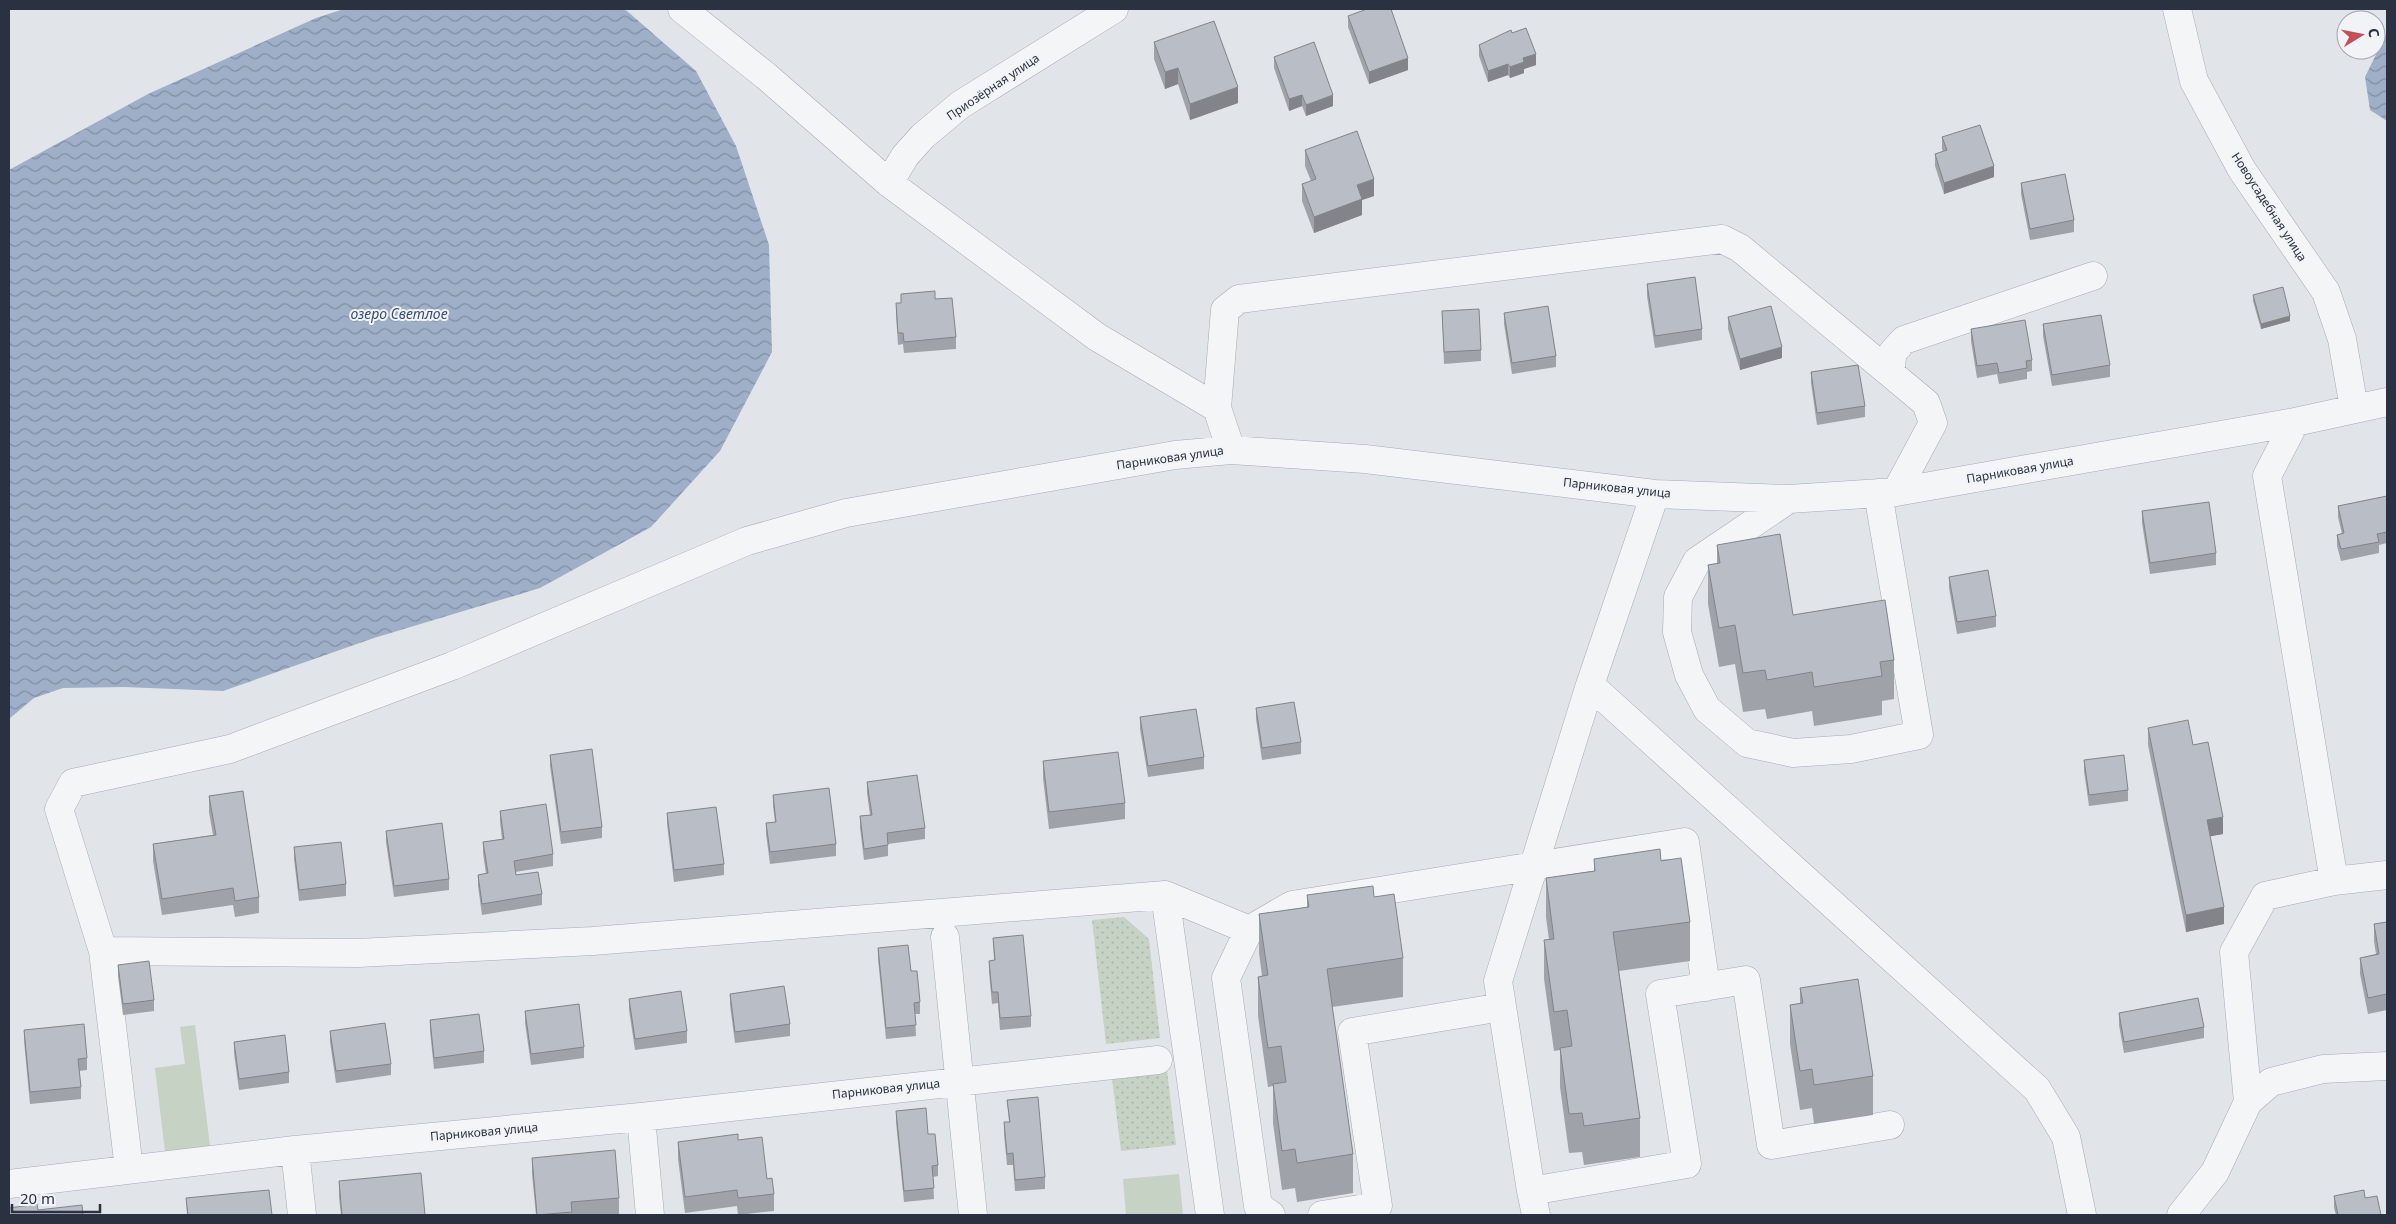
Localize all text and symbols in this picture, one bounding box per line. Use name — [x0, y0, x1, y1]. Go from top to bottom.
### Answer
north arrow — [2336, 10, 2386, 60]
text: С — [2364, 27, 2384, 39]
street label: Приозёрная улица — [943, 49, 1042, 124]
street label: Новоусадебная улица — [2228, 149, 2311, 265]
water label: озеро Светлое — [350, 304, 448, 323]
street label: Парниковая улица — [1115, 442, 1225, 473]
street label: Парниковая улица — [1965, 452, 2075, 487]
street label: Парниковая улица — [1562, 473, 1672, 502]
street label: Парниковая улица — [831, 1074, 941, 1103]
street label: Парниковая улица — [429, 1118, 539, 1145]
scale bar — [12, 1182, 100, 1214]
text: 20 m — [20, 1188, 55, 1208]

